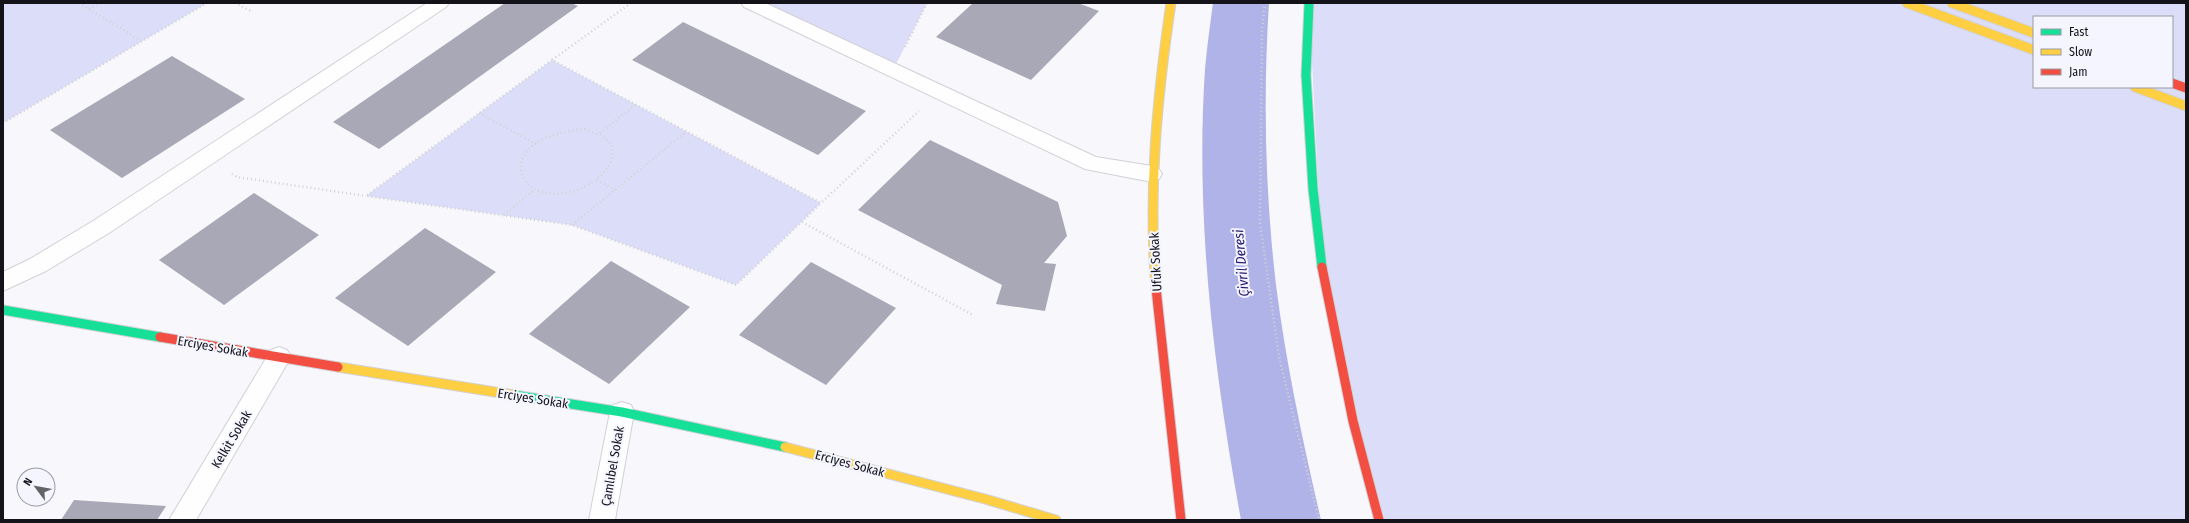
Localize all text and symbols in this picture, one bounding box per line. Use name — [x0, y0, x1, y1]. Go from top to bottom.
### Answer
legend — [2033, 16, 2173, 88]
text: Fast — [2069, 25, 2088, 39]
text: Slow — [2069, 45, 2092, 59]
text: Jam — [2069, 65, 2087, 79]
water label: Çivril Deresi — [1230, 228, 1253, 297]
street label: Ufuk Sokak — [1146, 231, 1165, 292]
street label: Erciyes Sokak — [176, 333, 250, 360]
street label: Erciyes Sokak — [497, 386, 570, 412]
street label: Kelkit Sokak — [208, 407, 255, 471]
street label: Çamlıbel Sokak — [598, 424, 627, 507]
street label: Erciyes Sokak — [813, 447, 887, 480]
north arrow — [16, 467, 56, 507]
text: N — [21, 476, 35, 488]

